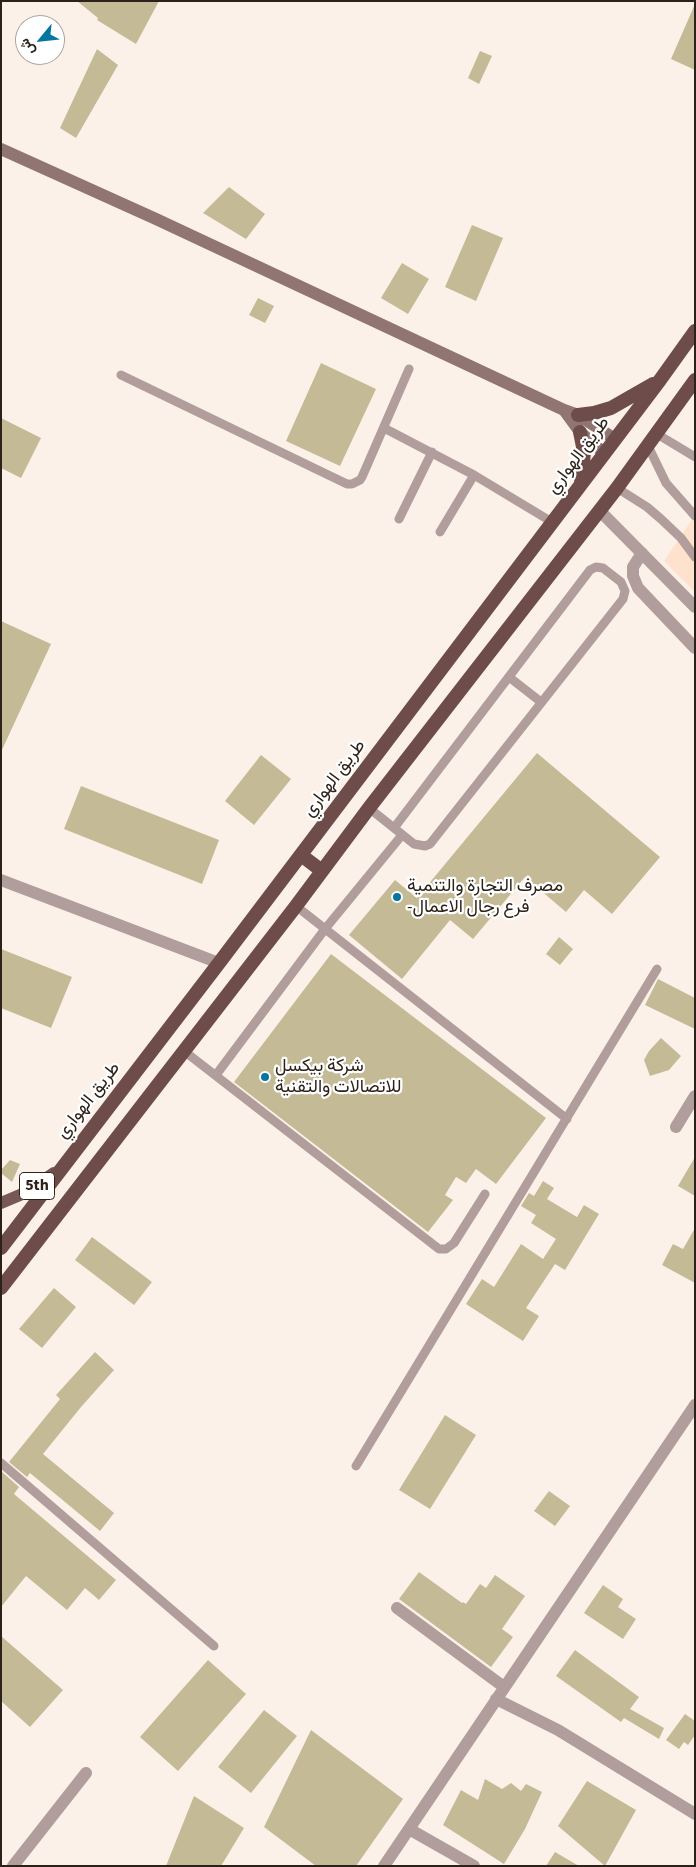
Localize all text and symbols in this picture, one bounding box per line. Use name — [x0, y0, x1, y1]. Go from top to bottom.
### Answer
north arrow — [15, 15, 65, 65]
text: ش — [15, 34, 40, 59]
street label: طريق الهواري — [543, 413, 615, 499]
street label: طريق الهواري — [299, 736, 371, 822]
place label: مصرف التجارة والتنمية -فرع رجال الاعمال — [407, 876, 563, 919]
marker: مصرف التجارة والتنمية -فرع رجال الاعمال — [391, 891, 403, 903]
place label: شركة بيكسل للاتصالات والتقنية — [275, 1056, 401, 1098]
street label: طريق الهواري — [52, 1058, 126, 1144]
marker: شركة بيكسل للاتصالات والتقنية — [259, 1071, 271, 1083]
road number: 5th — [20, 1172, 54, 1200]

